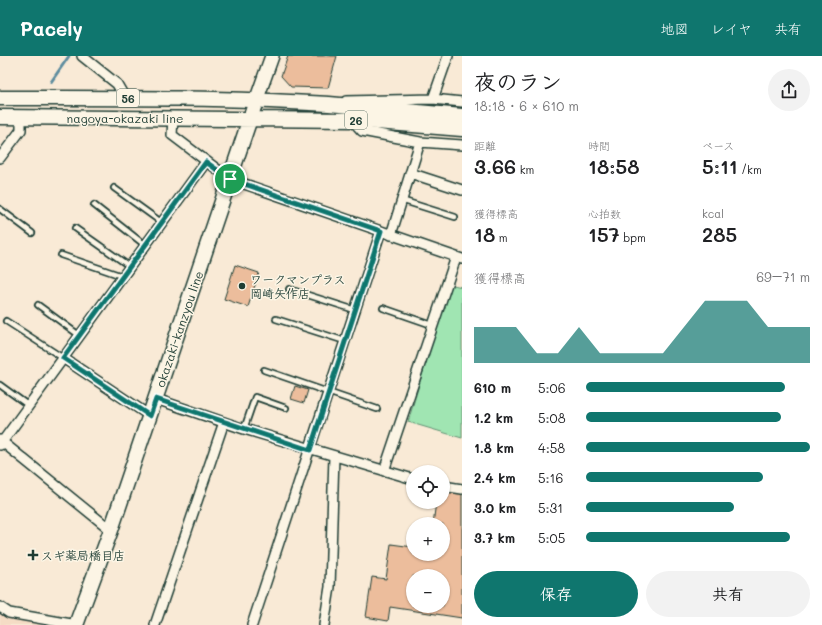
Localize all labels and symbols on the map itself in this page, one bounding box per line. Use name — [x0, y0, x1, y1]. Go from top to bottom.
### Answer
road number: 56 — [117, 89, 139, 107]
street label: nagoya-okazaki line — [67, 110, 183, 126]
road number: 26 — [345, 111, 367, 129]
pin — [213, 162, 247, 196]
street label: okazaki-kanzyou line — [152, 269, 206, 389]
place label: ワークマンプラス 岡崎矢作店 — [250, 271, 346, 301]
marker: ワークマンプラス 岡崎矢作店 — [237, 281, 247, 291]
place label: スギ薬局橋目店 — [41, 547, 125, 563]
marker: スギ薬局橋目店 — [28, 550, 38, 560]

